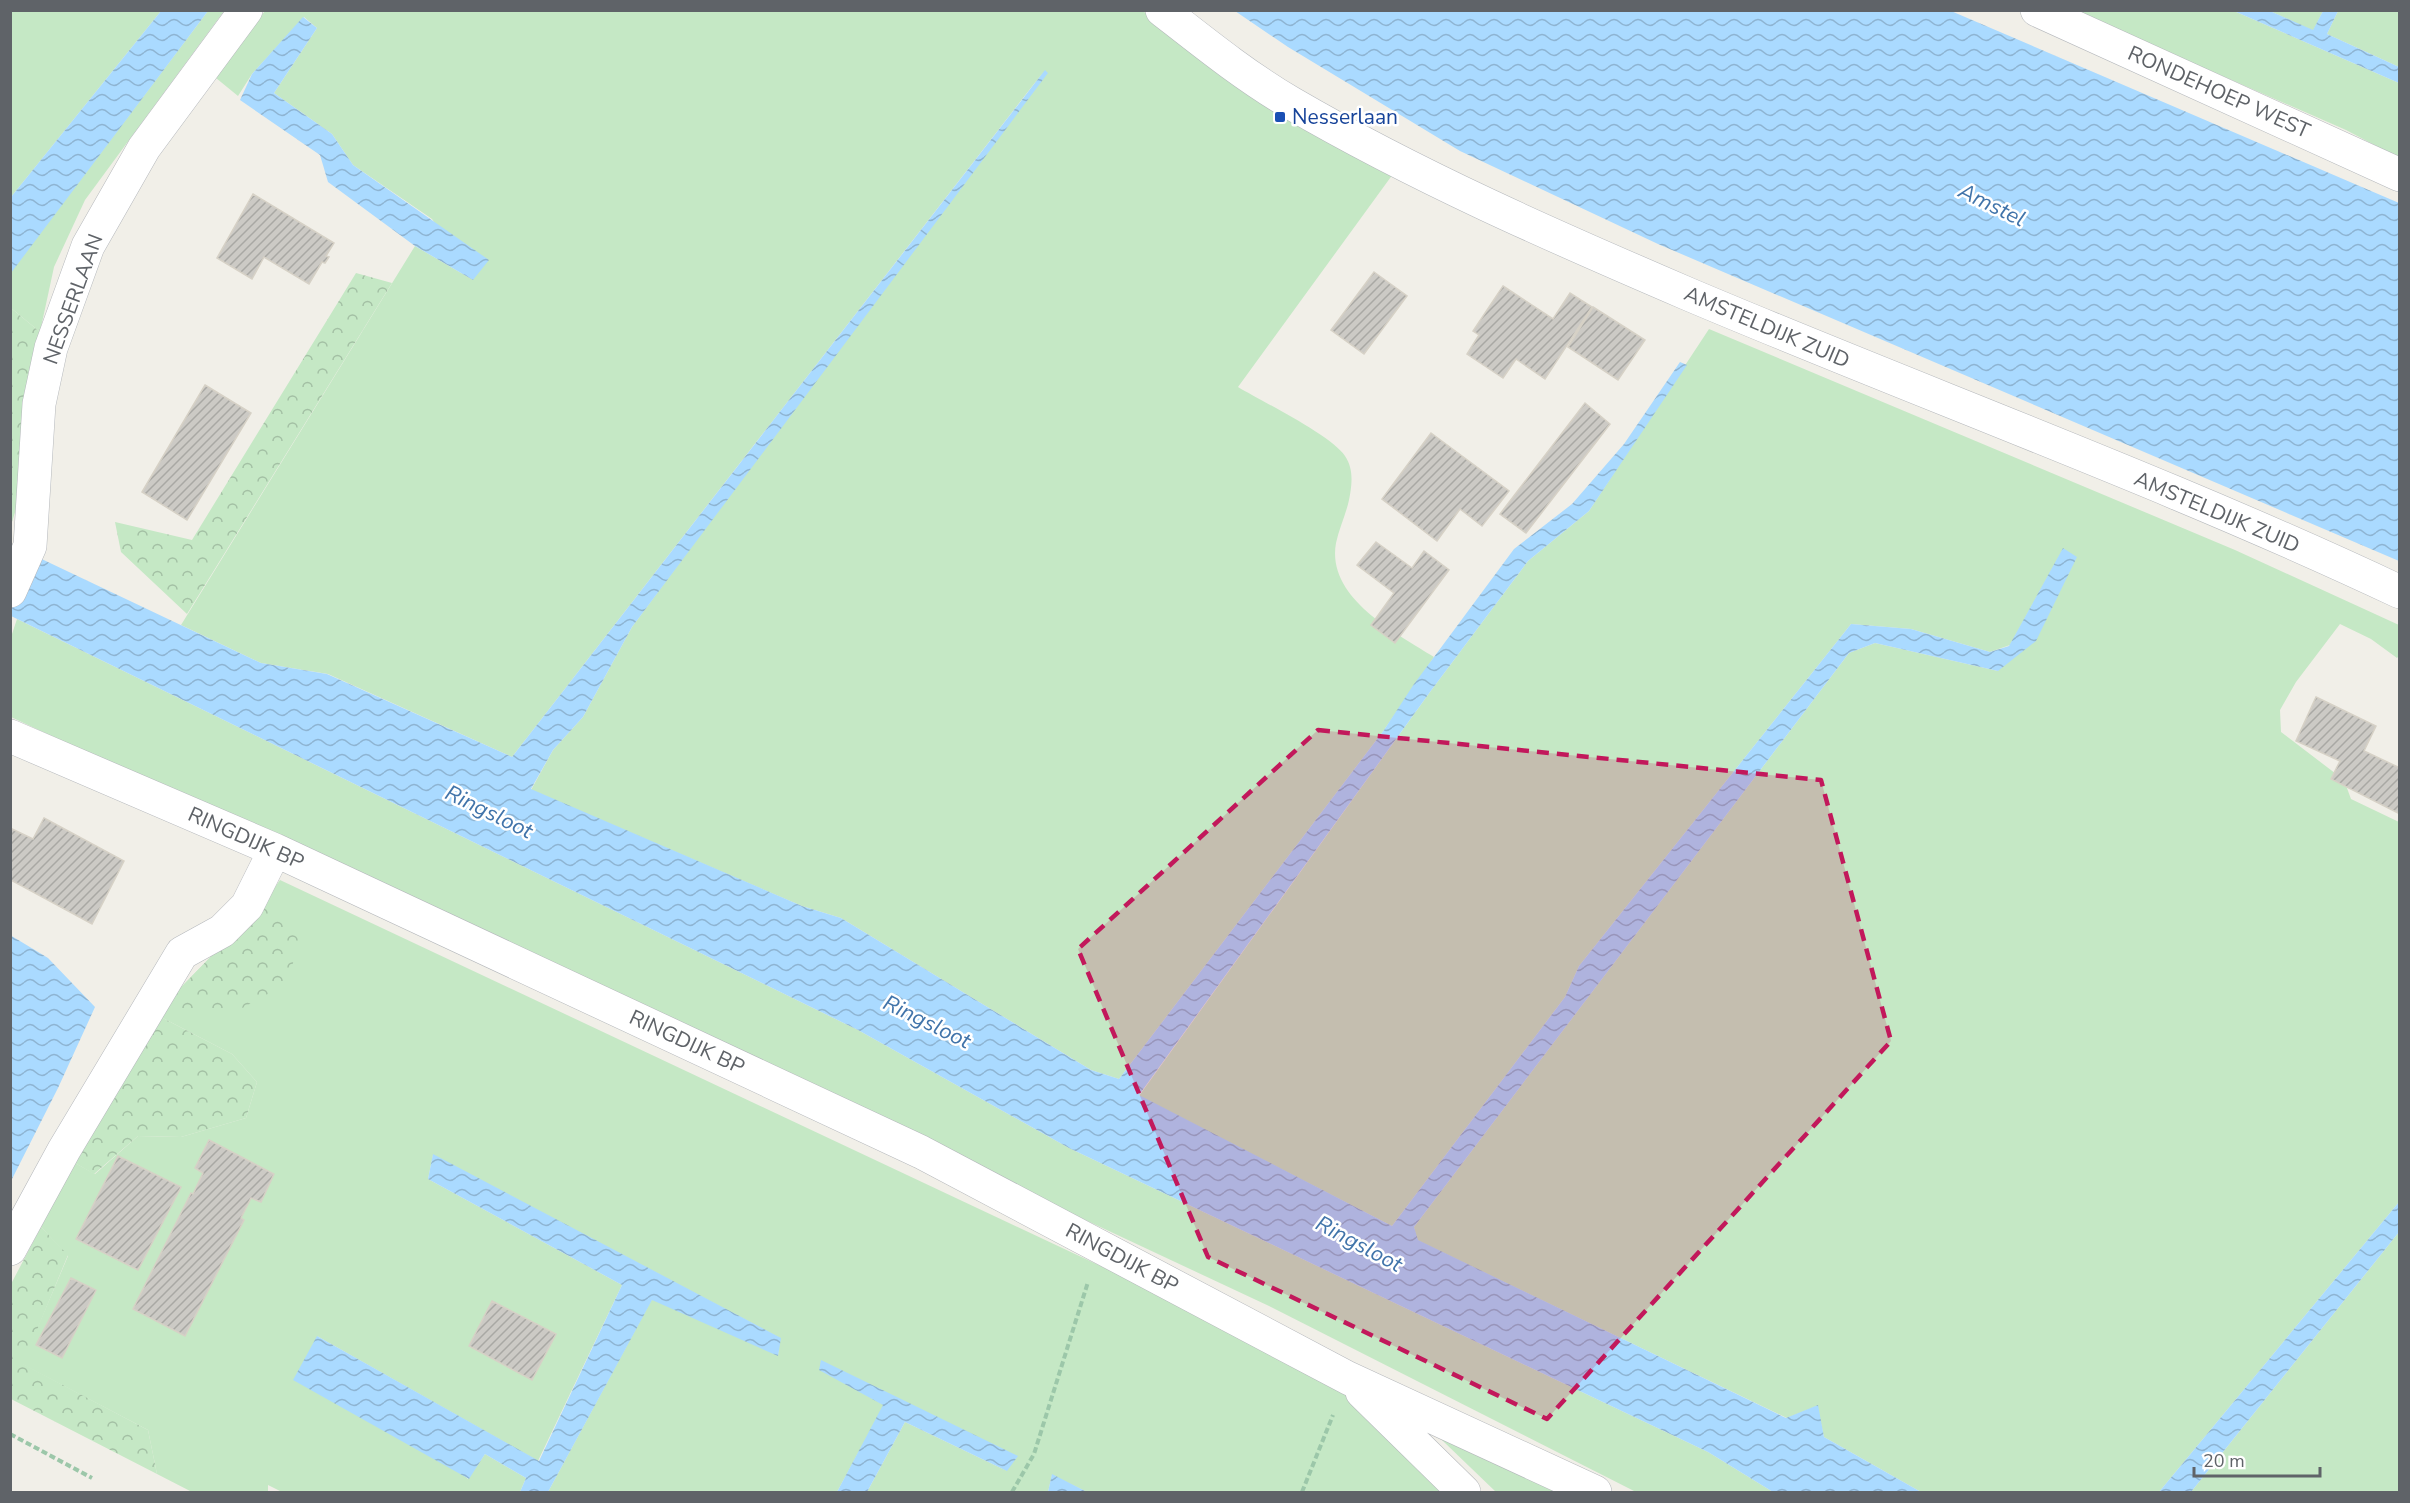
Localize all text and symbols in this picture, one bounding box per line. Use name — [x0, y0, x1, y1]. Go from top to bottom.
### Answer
street label: RONDEHOEP WEST — [2123, 39, 2315, 145]
place label: Nesserlaan — [1292, 103, 1398, 131]
marker: Nesserlaan — [1273, 110, 1287, 124]
water label: Amstel — [1953, 175, 2031, 234]
street label: NESSERLAAN — [36, 230, 110, 368]
street label: AMSTELDIJK ZUID — [1680, 280, 1854, 374]
street label: AMSTELDIJK ZUID — [2130, 465, 2304, 559]
water label: Ringsloot — [440, 778, 539, 847]
street label: RINGDIJK BP — [184, 800, 308, 876]
water label: Ringsloot — [878, 988, 977, 1057]
street label: RINGDIJK BP — [625, 1003, 749, 1081]
water label: Ringsloot — [1310, 1209, 1409, 1280]
street label: RINGDIJK BP — [1061, 1217, 1183, 1299]
scale bar — [2194, 1440, 2320, 1478]
text: 20 m — [2203, 1449, 2245, 1473]

